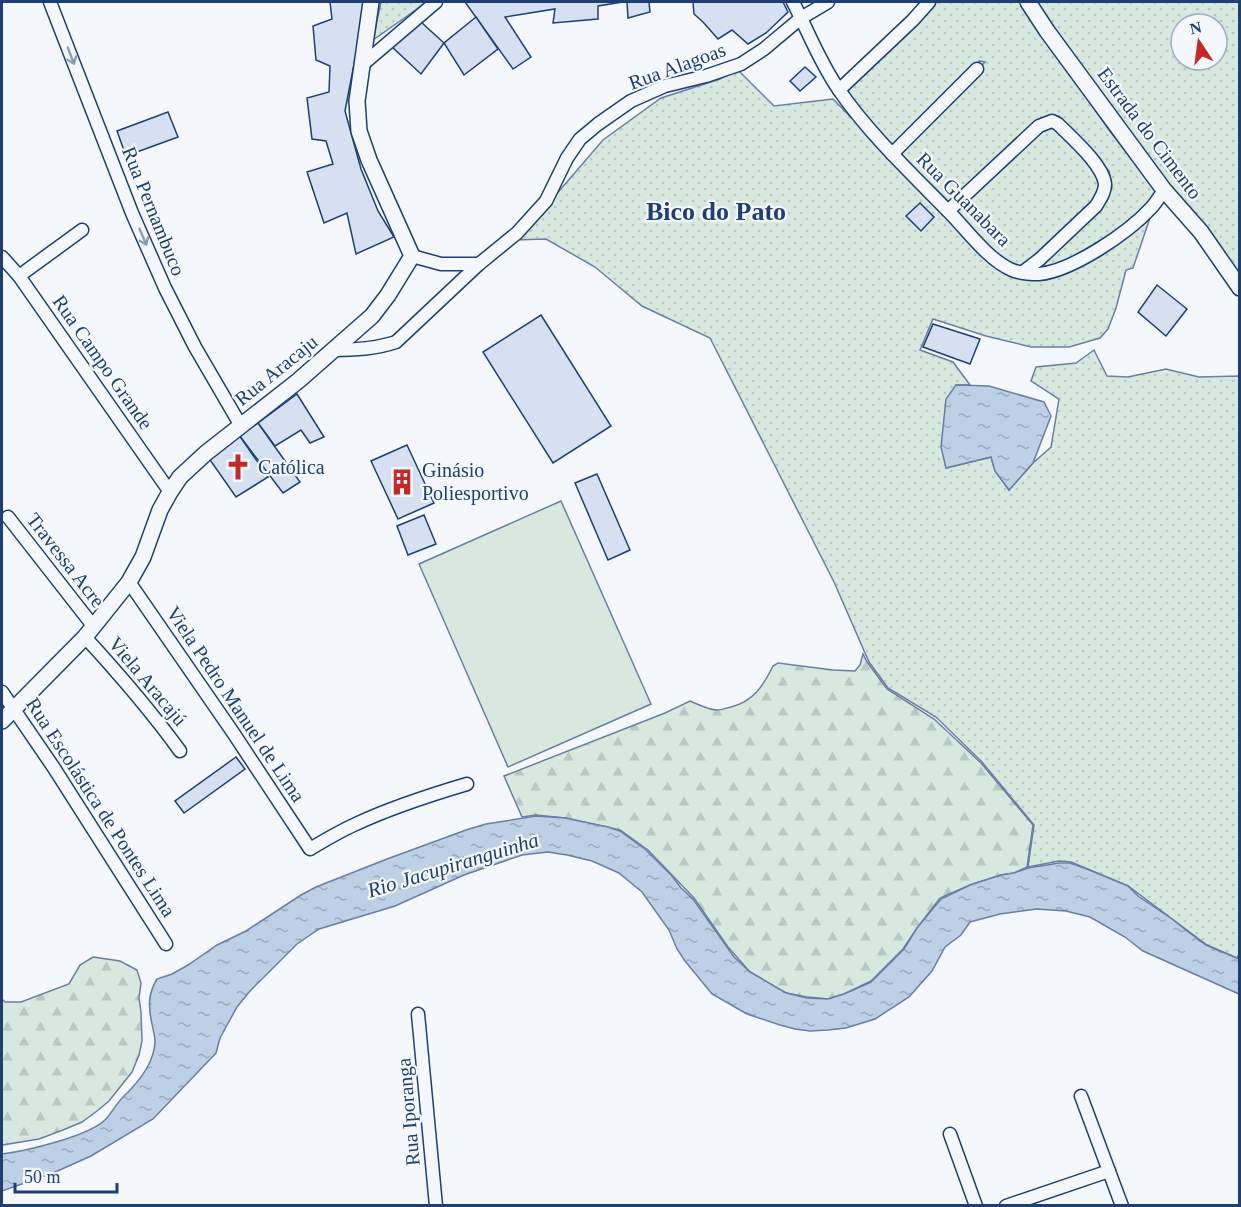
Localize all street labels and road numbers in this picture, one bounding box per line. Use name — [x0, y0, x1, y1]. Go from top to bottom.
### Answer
street label: Rua Alagoas — [625, 38, 729, 95]
street label: Estrada do Cimento — [1093, 63, 1207, 203]
street label: Rua Pernambuco — [118, 143, 190, 279]
street label: Rua Guanabara — [912, 147, 1016, 251]
street label: Rua Campo Grande — [48, 291, 158, 434]
street label: Rua Aracaju — [230, 330, 322, 411]
street label: Travessa Acre — [23, 509, 110, 611]
street label: Viela Pedro Manuel de Lima — [162, 602, 310, 806]
street label: Viela Aracajú — [104, 632, 192, 731]
street label: Rua Escolástica de Pontes Lima — [22, 693, 180, 921]
street label: Rua Iporanga — [392, 1057, 425, 1167]

